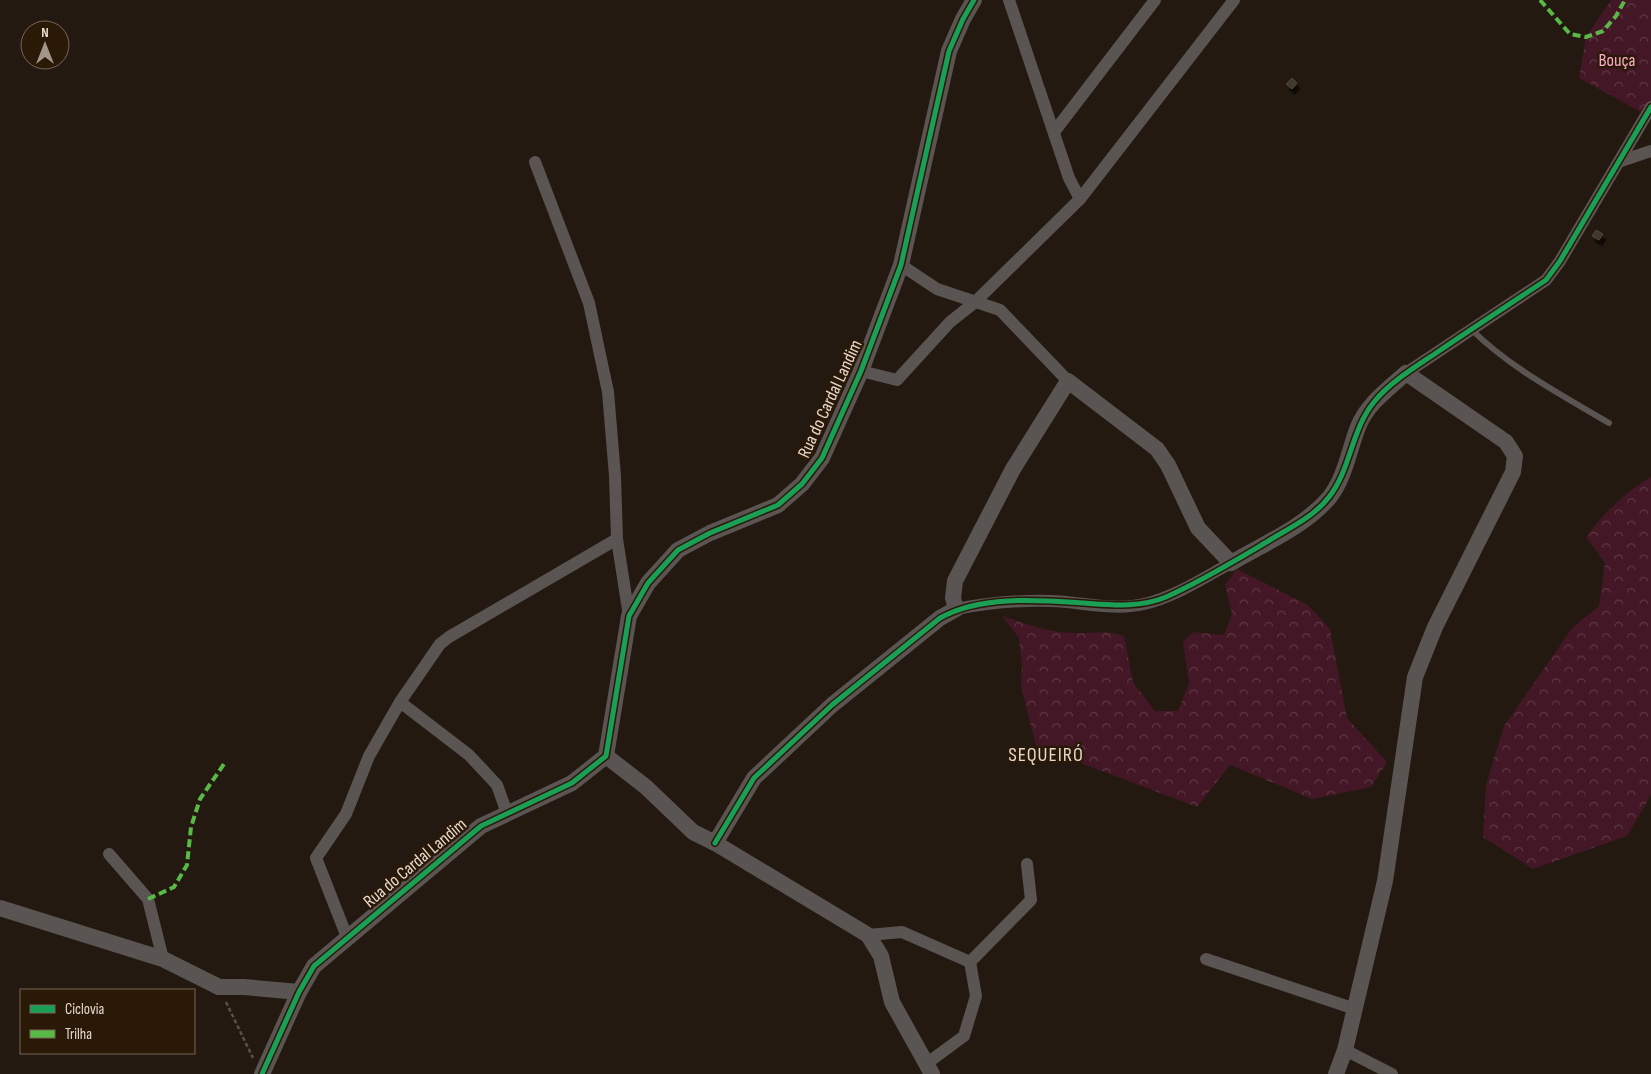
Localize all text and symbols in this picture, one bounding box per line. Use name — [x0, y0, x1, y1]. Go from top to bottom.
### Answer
north arrow — [20, 20, 70, 70]
text: N — [41, 24, 49, 41]
park label: Bouça — [1599, 50, 1636, 71]
street label: Rua do Cardal Landim — [793, 337, 867, 461]
district label: SEQUEIRÓ — [1008, 743, 1084, 767]
street label: Rua do Cardal Landim — [359, 814, 471, 912]
legend — [20, 989, 195, 1054]
text: Ciclovia — [65, 1000, 105, 1019]
text: Trilha — [65, 1025, 92, 1044]

